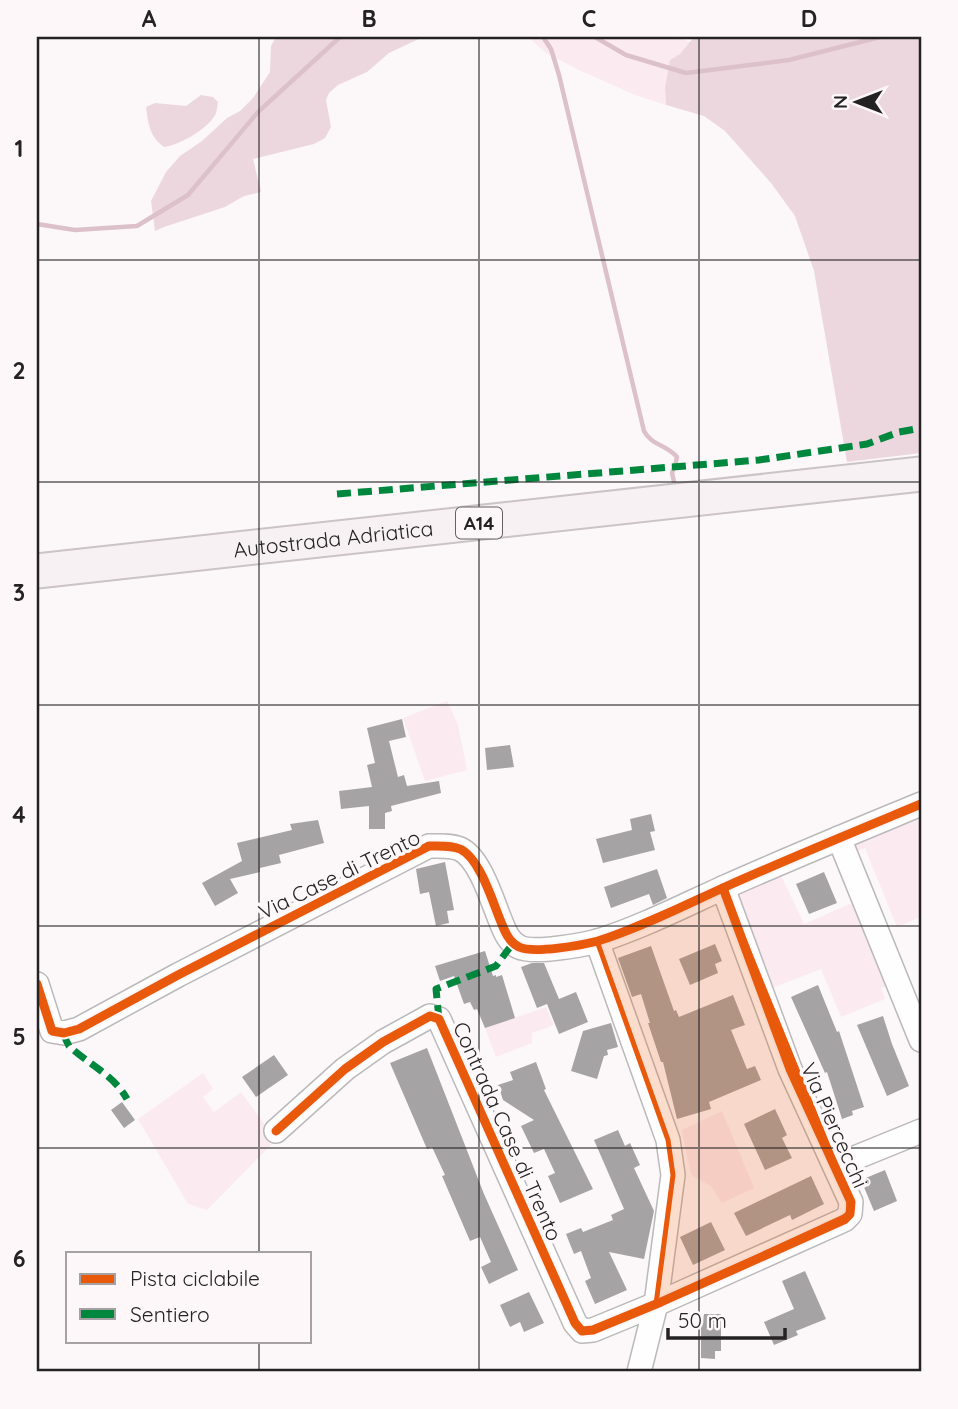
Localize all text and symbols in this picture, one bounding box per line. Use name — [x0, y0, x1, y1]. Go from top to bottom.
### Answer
text: A — [142, 4, 157, 33]
text: B — [361, 4, 377, 33]
text: C — [582, 4, 596, 33]
text: D — [801, 4, 817, 33]
north arrow — [822, 66, 892, 136]
text: N — [828, 95, 852, 109]
text: 1 — [15, 134, 23, 163]
text: 2 — [12, 356, 26, 385]
road number: A14 — [456, 508, 502, 538]
street label: Autostrada Adriatica — [232, 515, 434, 562]
text: 3 — [13, 578, 25, 607]
text: 4 — [12, 800, 26, 829]
street label: Via Case di Trento — [254, 824, 424, 924]
street label: Contrada Case di Trento — [448, 1017, 568, 1245]
text: 5 — [12, 1022, 26, 1051]
street label: Via Piercecchi — [796, 1058, 874, 1192]
text: 6 — [13, 1244, 25, 1273]
legend — [66, 1252, 312, 1342]
text: Pista ciclabile — [130, 1265, 260, 1291]
scale bar — [668, 1297, 785, 1341]
text: Sentiero — [130, 1301, 210, 1327]
text: 50 m — [678, 1307, 727, 1333]

